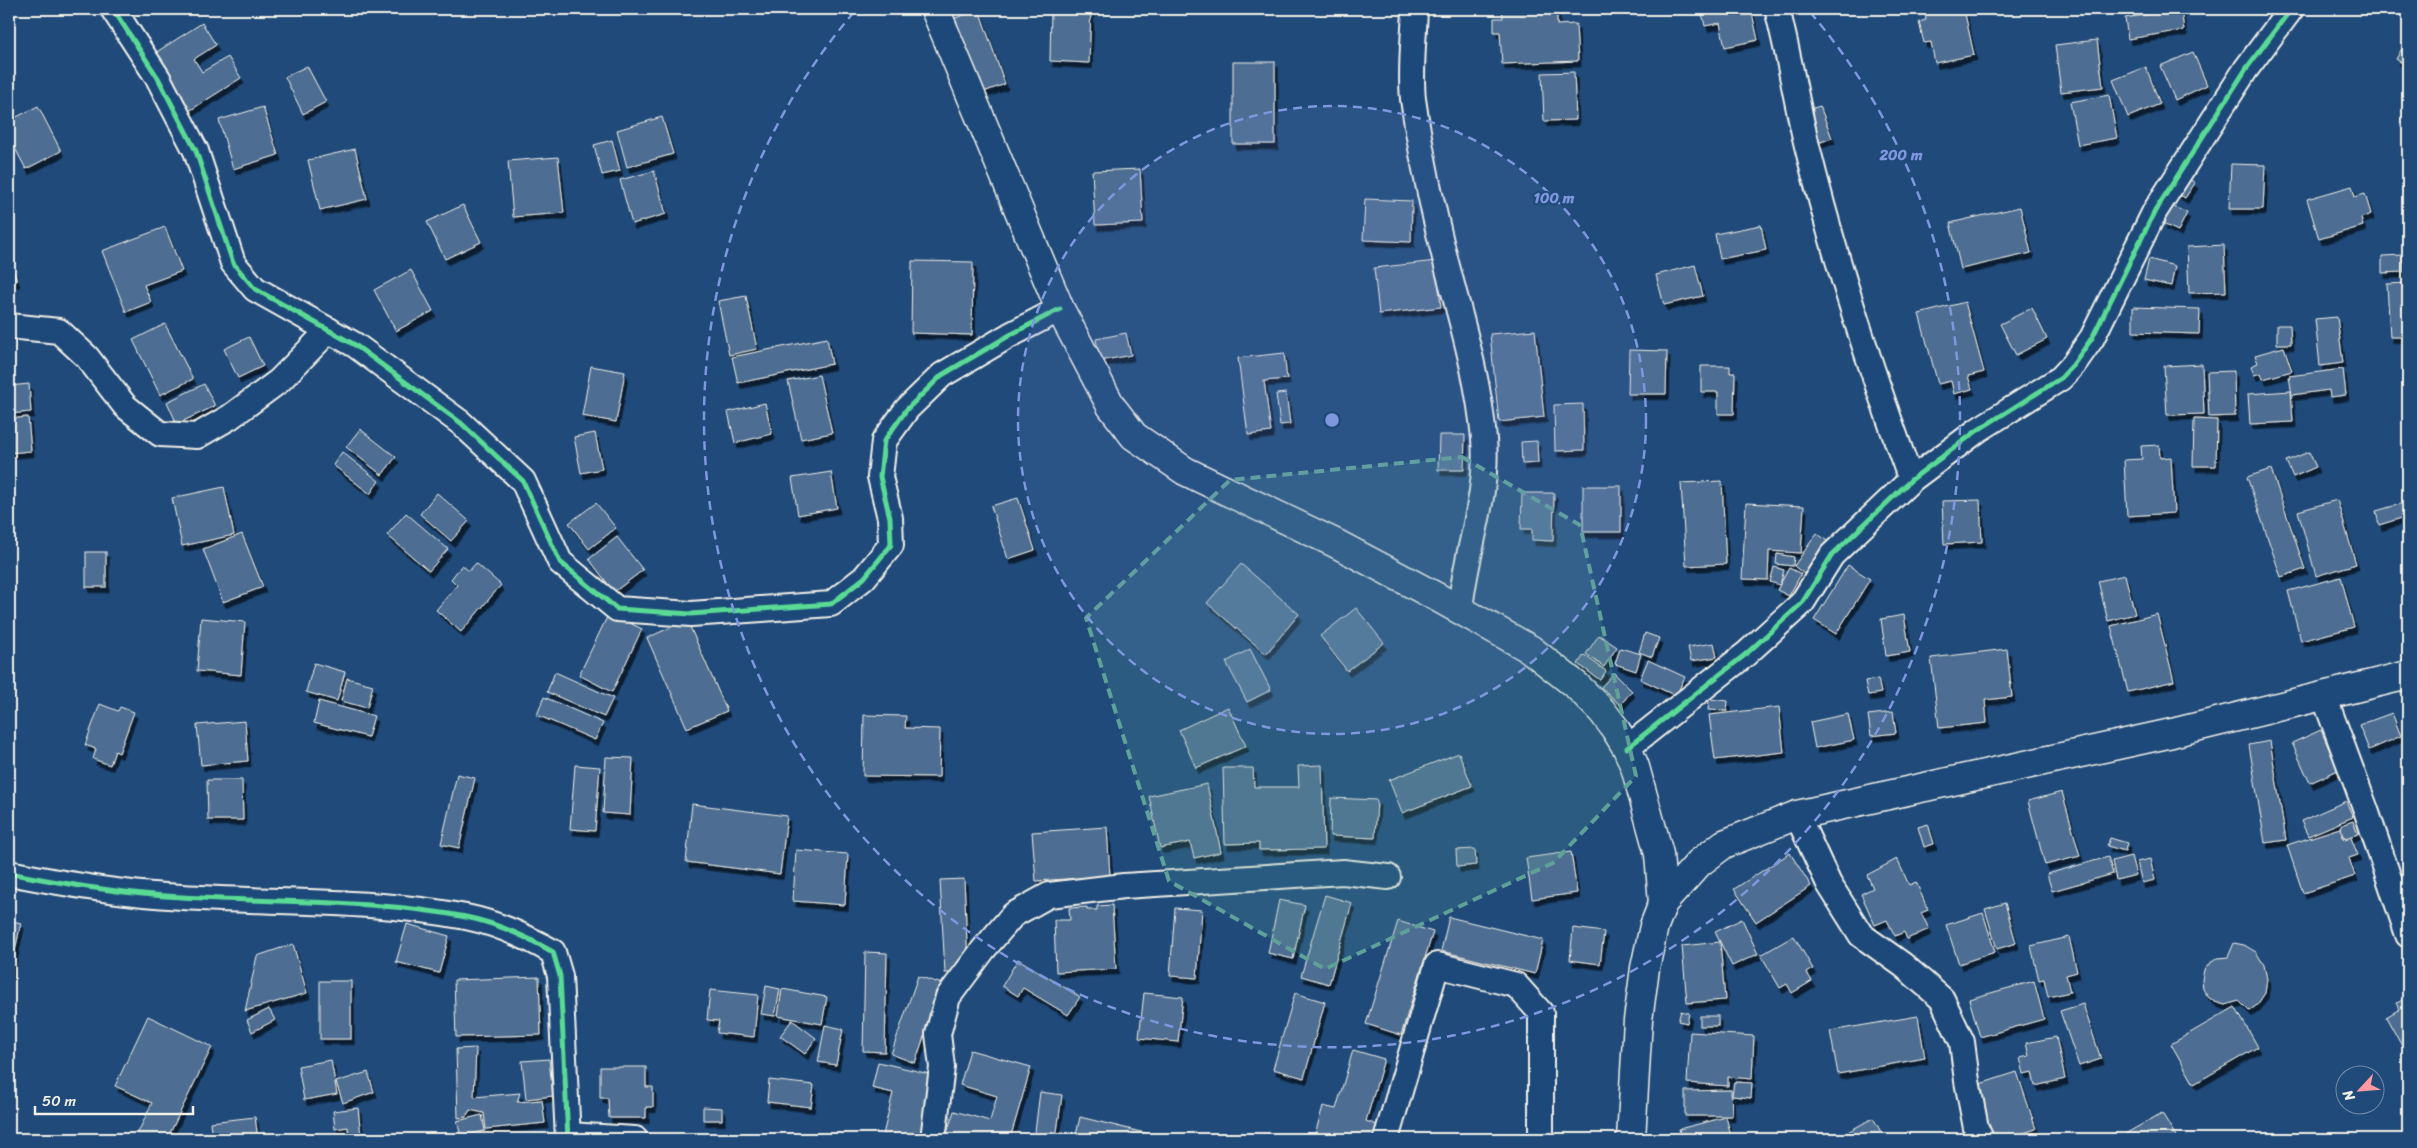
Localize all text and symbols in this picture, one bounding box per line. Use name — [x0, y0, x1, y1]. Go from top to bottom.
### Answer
text: 200 m — [1878, 142, 1923, 168]
text: 100 m — [1534, 185, 1575, 211]
centre of rings — [1323, 411, 1341, 429]
north arrow — [2334, 1066, 2384, 1116]
scale bar — [35, 1083, 192, 1115]
text: N — [2335, 1085, 2363, 1106]
text: 50 m — [42, 1088, 77, 1114]

